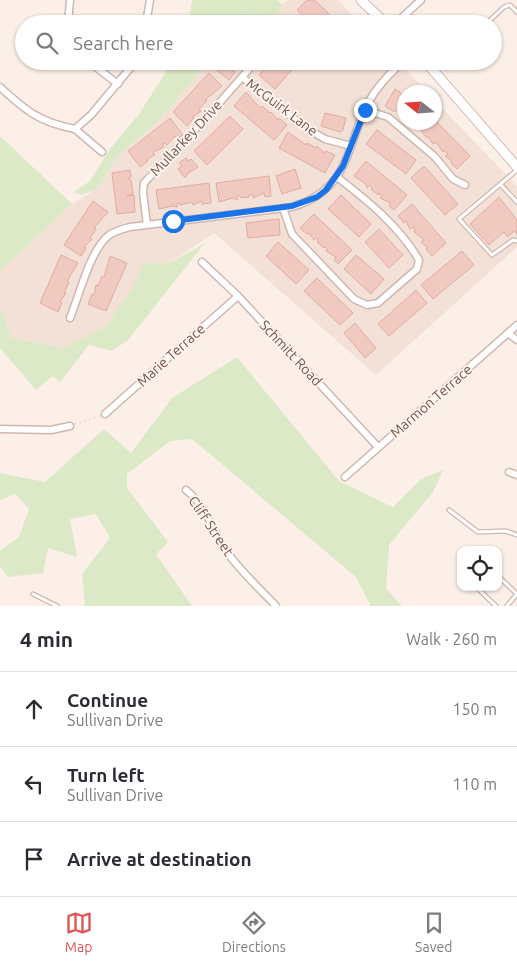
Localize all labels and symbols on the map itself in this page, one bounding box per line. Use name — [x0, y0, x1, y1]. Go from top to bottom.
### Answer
street label: McGuirk Lane — [243, 75, 321, 139]
north arrow — [397, 85, 442, 130]
street label: Mullarkey Drive — [147, 97, 225, 179]
route end — [354, 99, 377, 122]
route start — [162, 210, 185, 233]
street label: Schmitt Road — [257, 317, 325, 389]
street label: Marie Terrace — [134, 320, 208, 390]
street label: Marmon Terrace — [387, 361, 475, 441]
street label: Cliff Street — [185, 493, 237, 559]

